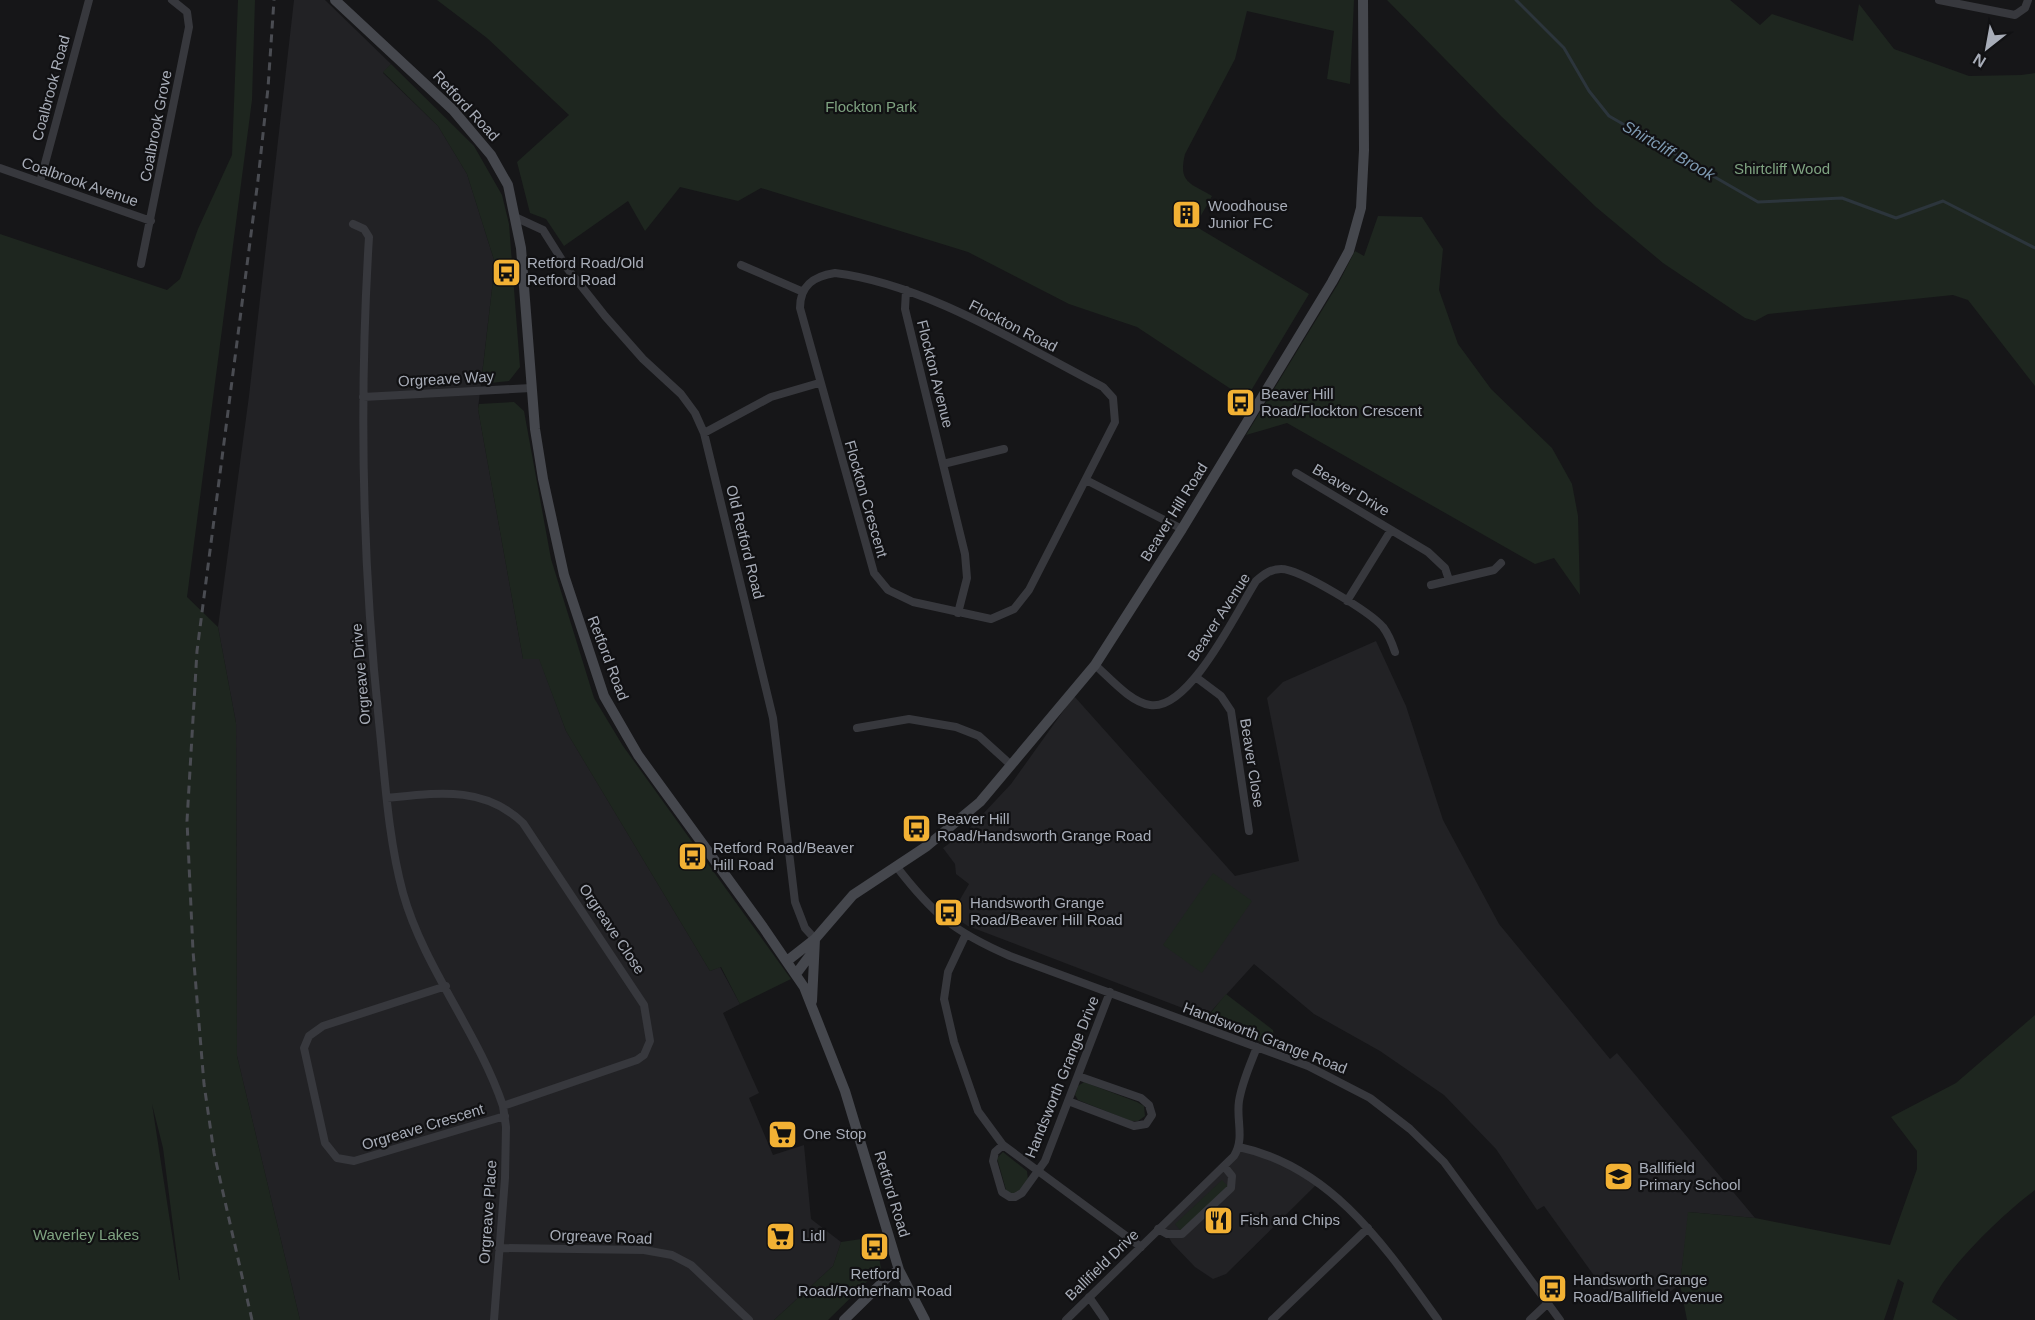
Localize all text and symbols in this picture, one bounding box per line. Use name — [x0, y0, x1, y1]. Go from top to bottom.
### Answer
north arrow — [1957, 18, 2017, 78]
street label: Coalbrook Road — [28, 33, 73, 142]
text: N — [1970, 50, 1989, 71]
street label: Retford Road — [430, 67, 503, 144]
street label: Coalbrook Grove — [136, 69, 175, 183]
park label: Flockton Park — [825, 98, 917, 115]
water label: Shirtcliff Brook — [1620, 117, 1719, 184]
street label: Coalbrook Avenue — [20, 154, 141, 209]
park label: Shirtcliff Wood — [1734, 160, 1830, 177]
place label: Woodhouse Junior FC — [1208, 197, 1288, 231]
building icon: Woodhouse Junior FC — [1171, 199, 1203, 231]
place label: Retford Road/Old Retford Road — [527, 254, 644, 288]
bus stop icon: Retford Road/Old Retford Road — [490, 256, 522, 288]
street label: Flockton Road — [966, 296, 1060, 355]
street label: Flockton Avenue — [914, 318, 957, 430]
street label: Orgreave Way — [398, 367, 495, 390]
place label: Beaver Hill Road/Flockton Crescent — [1261, 385, 1423, 419]
bus stop icon: Beaver Hill Road/Flockton Crescent — [1224, 387, 1256, 419]
street label: Flockton Crescent — [842, 438, 892, 560]
street label: Beaver Hill Road — [1137, 460, 1211, 564]
street label: Beaver Drive — [1310, 460, 1393, 519]
street label: Old Retford Road — [723, 483, 768, 601]
street label: Beaver Avenue — [1184, 570, 1253, 664]
street label: Retford Road — [585, 613, 632, 703]
street label: Orgreave Drive — [348, 623, 373, 725]
street label: Beaver Close — [1237, 717, 1268, 809]
place label: Beaver Hill Road/Handsworth Grange Road — [937, 810, 1151, 844]
bus stop icon: Beaver Hill Road/Handsworth Grange Road — [900, 812, 932, 844]
place label: Retford Road/Beaver Hill Road — [713, 839, 854, 873]
bus stop icon: Retford Road/Beaver Hill Road — [676, 841, 708, 873]
street label: Orgreave Close — [576, 880, 649, 977]
place label: Handsworth Grange Road/Beaver Hill Road — [970, 894, 1123, 928]
bus stop icon: Handsworth Grange Road/Beaver Hill Road — [933, 896, 965, 928]
street label: Handsworth Grange Drive — [1021, 993, 1102, 1160]
street label: Handsworth Grange Road — [1181, 998, 1350, 1077]
street label: Orgreave Crescent — [360, 1100, 487, 1153]
supermarket icon: One Stop — [766, 1118, 798, 1150]
place label: One Stop — [803, 1125, 866, 1142]
street label: Retford Road — [871, 1149, 914, 1239]
street label: Orgreave Place — [475, 1159, 500, 1265]
place label: Ballifield Primary School — [1639, 1159, 1741, 1193]
school or university icon: Ballifield Primary School — [1602, 1161, 1634, 1193]
restaurant icon: Fish and Chips — [1203, 1204, 1235, 1236]
place label: Fish and Chips — [1240, 1211, 1340, 1228]
supermarket icon: Lidl — [765, 1220, 797, 1252]
park label: Waverley Lakes — [33, 1226, 139, 1243]
street label: Orgreave Road — [549, 1226, 653, 1247]
street label: Ballifield Drive — [1062, 1226, 1142, 1304]
place label: Lidl — [802, 1227, 825, 1244]
bus stop icon: Retford Road/Rotherham Road — [859, 1231, 891, 1263]
place label: Retford Road/Rotherham Road — [798, 1265, 952, 1299]
place label: Handsworth Grange Road/Ballifield Avenue — [1573, 1271, 1723, 1305]
bus stop icon: Handsworth Grange Road/Ballifield Avenue — [1536, 1273, 1568, 1305]

